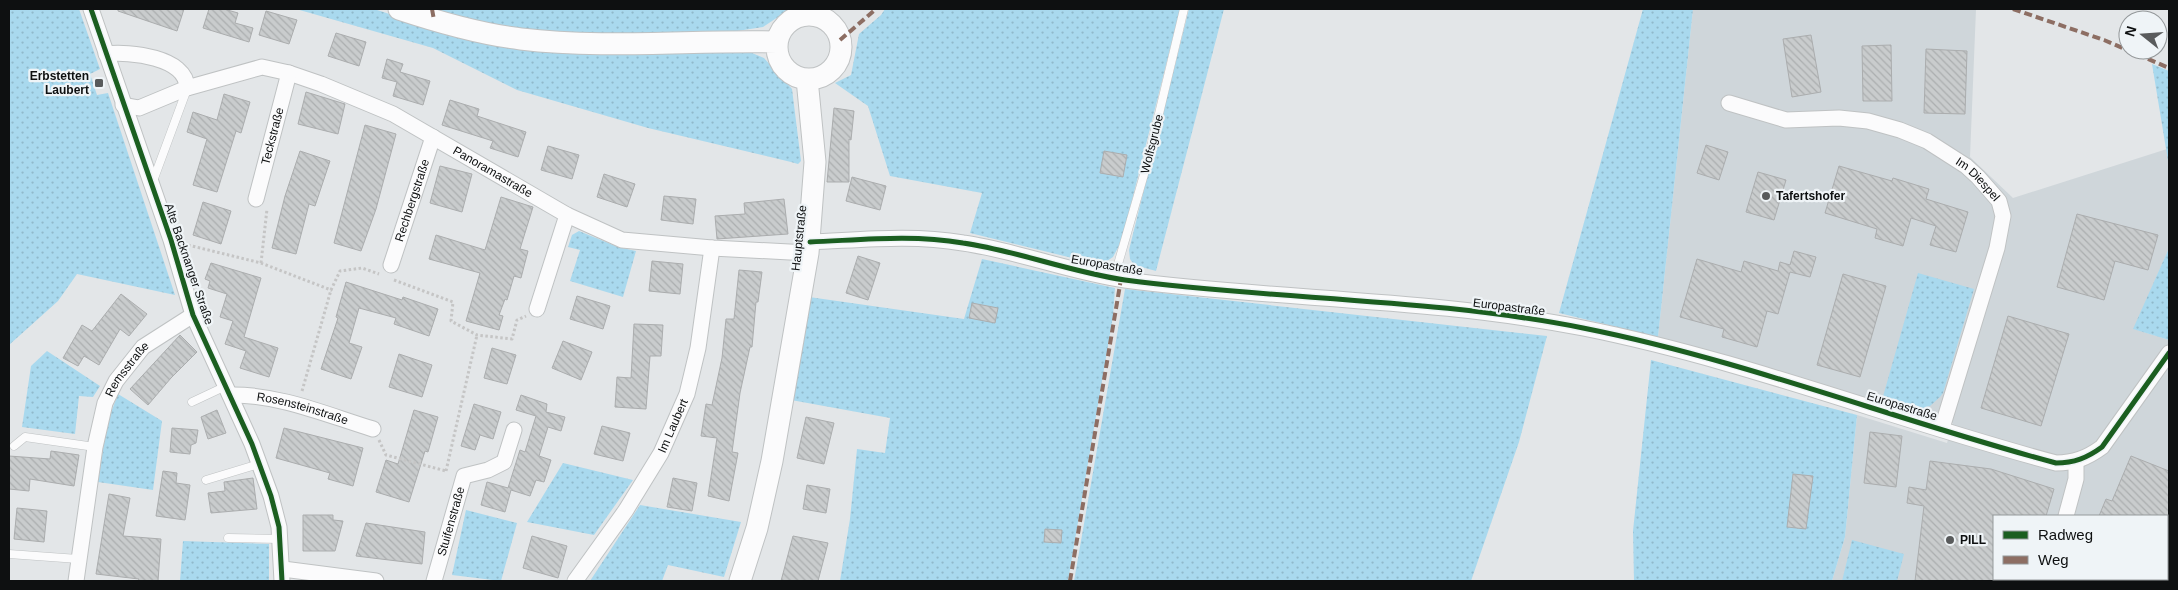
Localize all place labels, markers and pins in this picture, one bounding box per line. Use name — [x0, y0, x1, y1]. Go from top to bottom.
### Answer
place label: Erbstetten Laubert — [30, 69, 89, 97]
marker: Erbstetten Laubert — [93, 77, 105, 89]
place label: Tafertshofer — [1776, 189, 1845, 203]
marker: Tafertshofer — [1760, 190, 1772, 202]
place label: PILL — [1960, 533, 1986, 547]
marker: PILL — [1944, 534, 1956, 546]

